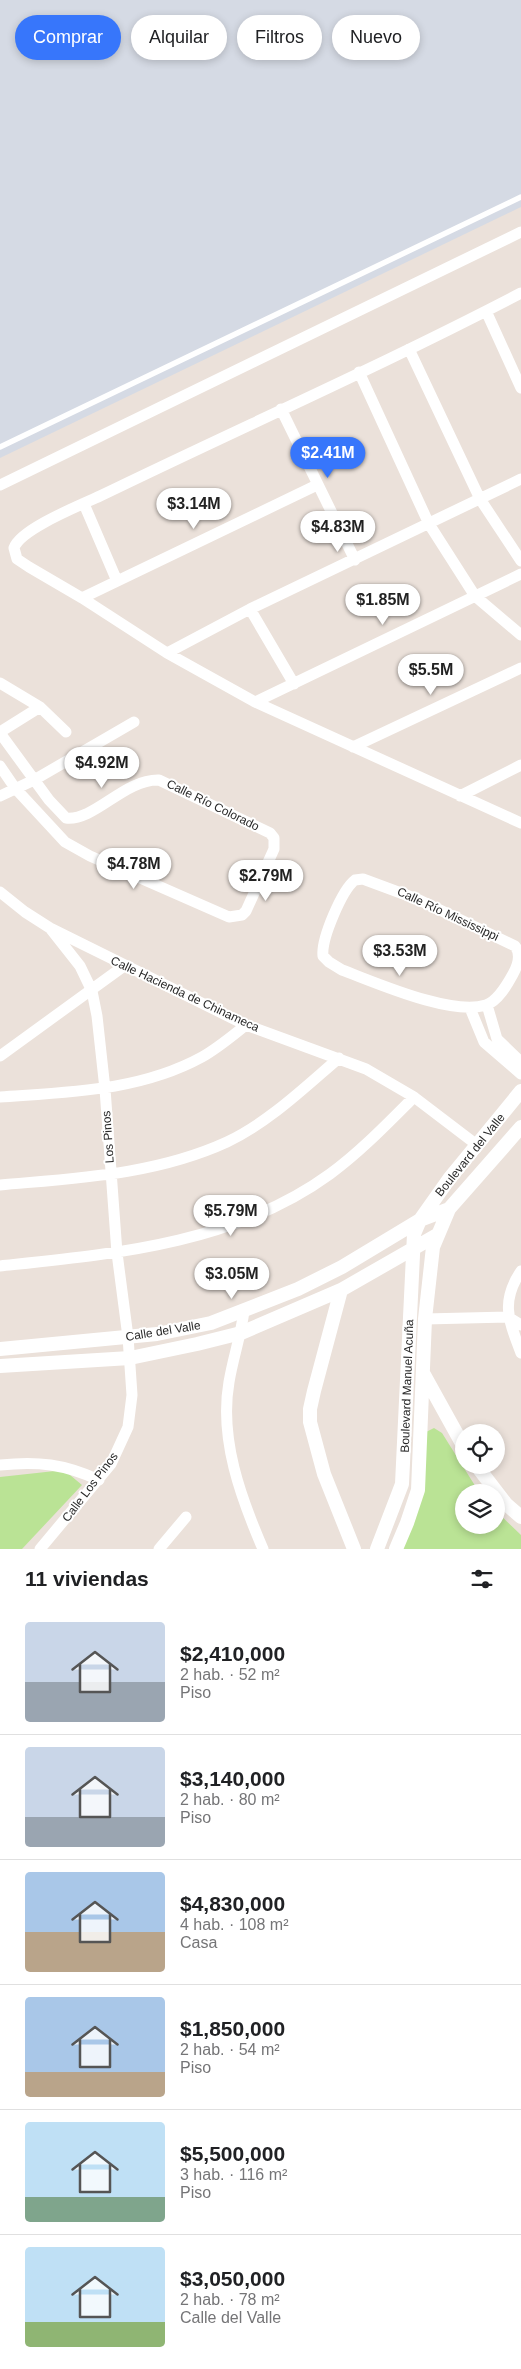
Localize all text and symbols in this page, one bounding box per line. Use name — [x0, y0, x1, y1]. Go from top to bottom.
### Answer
chip: Comprar — [15, 15, 121, 60]
chip: Alquilar — [131, 15, 227, 60]
chip: Filtros — [237, 15, 322, 60]
chip: Nuevo — [332, 15, 420, 60]
pin: $2.41M — [287, 436, 369, 479]
text: $2.41M — [301, 444, 355, 461]
pin: $3.14M — [153, 488, 235, 530]
text: $3.14M — [167, 495, 221, 512]
pin: $4.83M — [297, 510, 379, 553]
text: $4.83M — [311, 518, 365, 535]
pin: $1.85M — [342, 584, 424, 626]
text: $1.85M — [356, 591, 410, 608]
pin: $5.5M — [396, 654, 466, 696]
text: $5.5M — [409, 661, 453, 678]
pin: $4.92M — [61, 746, 143, 789]
text: $4.92M — [75, 754, 129, 771]
street label: Calle Río Colorado — [164, 776, 262, 834]
pin: $4.78M — [93, 848, 175, 890]
text: $4.78M — [107, 855, 161, 872]
pin: $2.79M — [225, 860, 307, 902]
text: $2.79M — [239, 867, 293, 884]
street label: Calle Río Mississippi — [395, 884, 501, 944]
pin: $3.53M — [359, 934, 441, 977]
text: $3.53M — [373, 942, 427, 959]
street label: Calle Hacienda de Chinameca — [109, 953, 262, 1035]
street label: Los Pinos — [99, 1110, 117, 1164]
street label: Boulevard del Valle — [432, 1111, 508, 1199]
pin: $5.79M — [190, 1194, 272, 1237]
text: $5.79M — [204, 1202, 258, 1219]
pin: $3.05M — [191, 1258, 273, 1300]
text: $3.05M — [205, 1265, 259, 1282]
street label: Calle del Valle — [124, 1318, 202, 1344]
street label: Boulevard Manuel Acuña — [398, 1319, 416, 1453]
map controls — [455, 1424, 505, 1534]
button: locate — [455, 1424, 505, 1474]
street label: Calle Los Pinos — [59, 1449, 121, 1525]
button: layers — [455, 1484, 505, 1534]
icon: filters — [468, 1565, 496, 1593]
text: 11 viviendas — [25, 1567, 149, 1590]
icon: home — [65, 1642, 125, 1702]
text: $2,410,000 — [180, 1642, 285, 1665]
text: 2 hab. · 52 m² — [180, 1666, 280, 1683]
text: Piso — [180, 1684, 211, 1701]
icon: home — [65, 1767, 125, 1827]
text: $3,140,000 — [180, 1767, 285, 1790]
text: 2 hab. · 80 m² — [180, 1791, 280, 1808]
text: Piso — [180, 1809, 211, 1826]
icon: home — [65, 1892, 125, 1952]
text: $4,830,000 — [180, 1892, 285, 1915]
text: 4 hab. · 108 m² — [180, 1916, 289, 1933]
text: Casa — [180, 1934, 217, 1951]
icon: home — [65, 2017, 125, 2077]
text: $1,850,000 — [180, 2017, 285, 2040]
text: 2 hab. · 54 m² — [180, 2041, 280, 2058]
text: Piso — [180, 2059, 211, 2076]
icon: home — [65, 2142, 125, 2202]
text: $5,500,000 — [180, 2142, 285, 2165]
text: 3 hab. · 116 m² — [180, 2166, 287, 2183]
text: Piso — [180, 2184, 211, 2201]
icon: home — [65, 2267, 125, 2327]
text: $3,050,000 — [180, 2267, 285, 2290]
text: 2 hab. · 78 m² — [180, 2291, 280, 2308]
text: Calle del Valle — [180, 2309, 281, 2326]

